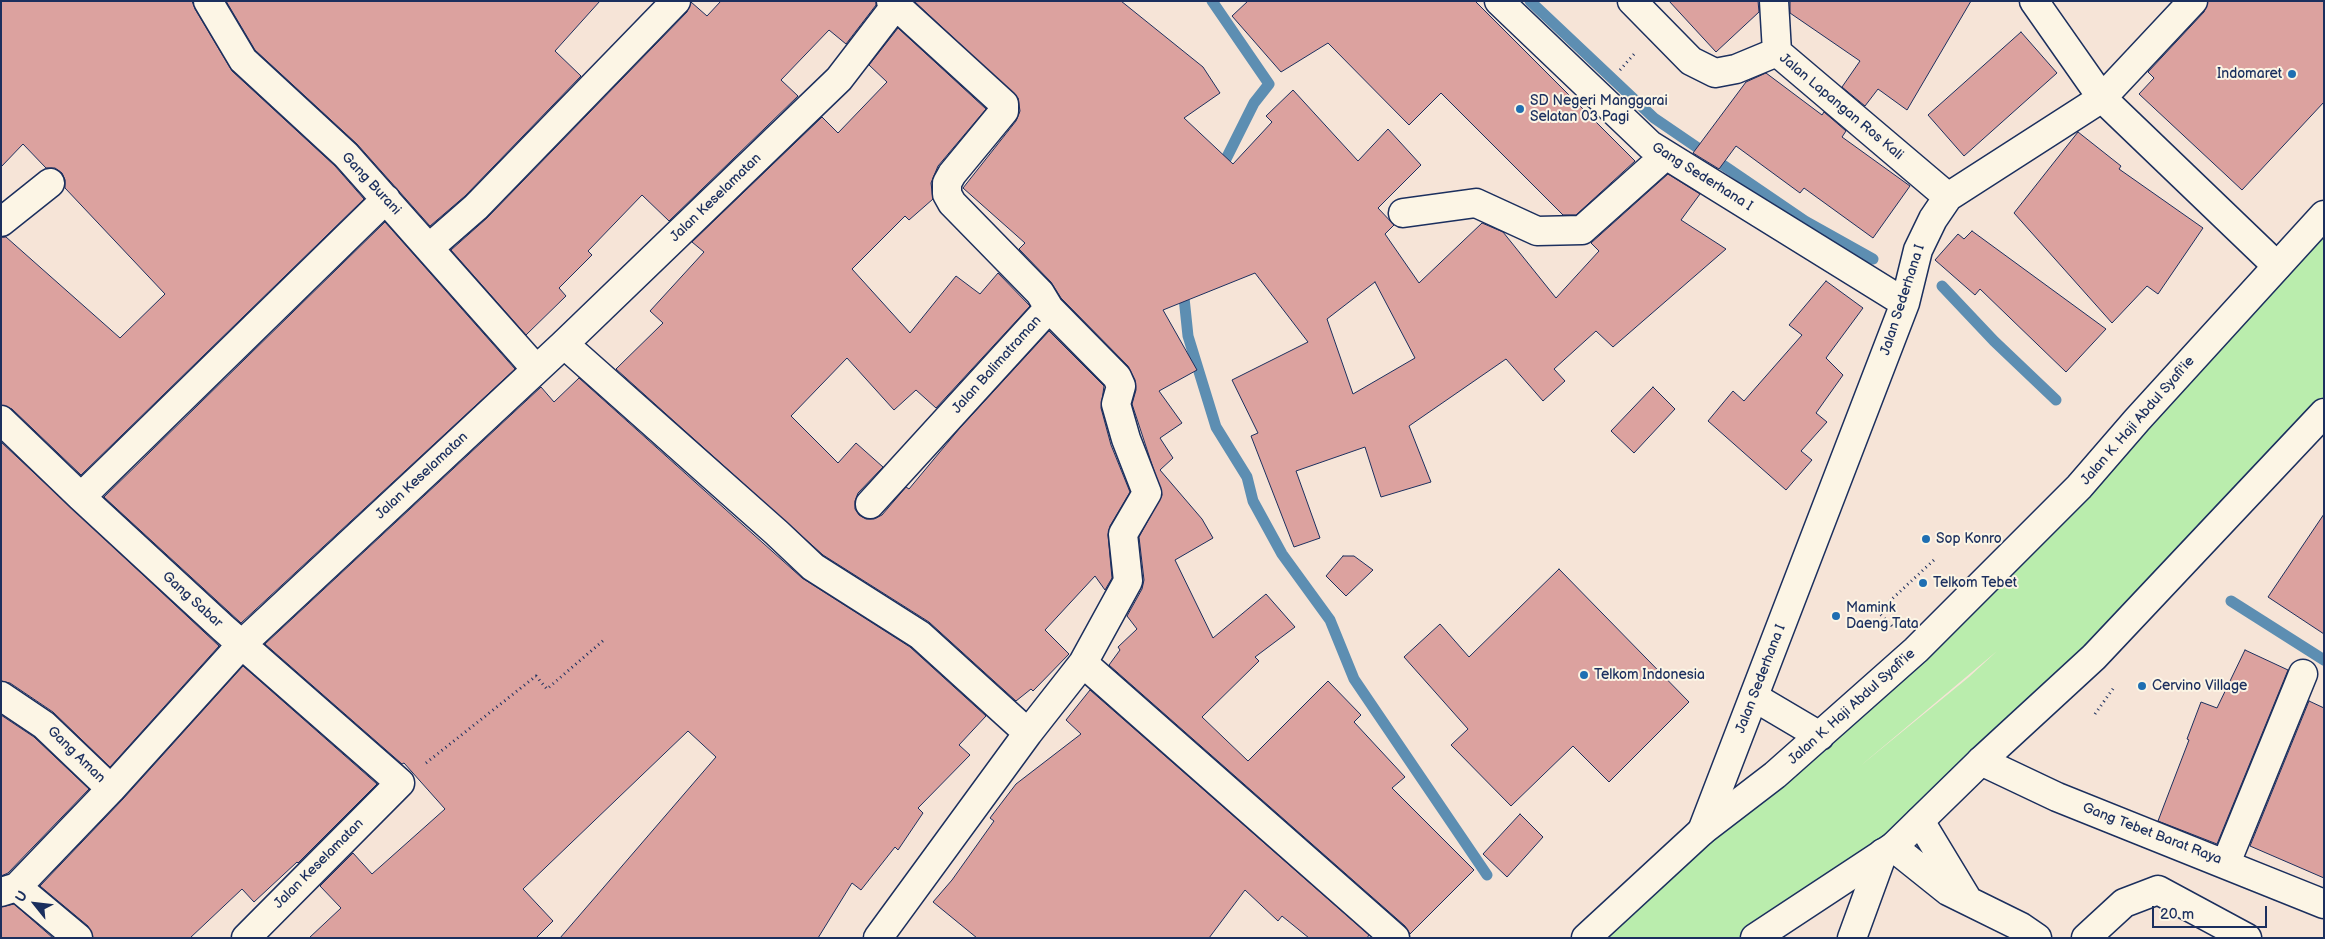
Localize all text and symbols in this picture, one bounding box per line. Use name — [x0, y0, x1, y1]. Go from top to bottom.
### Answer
street label: Jalan Lapangan Ros Kali — [1776, 50, 1906, 164]
place label: Indomaret — [2217, 66, 2282, 82]
marker: Indomaret — [2286, 68, 2298, 80]
place label: SD Negeri Manggarai Selatan 03 Pagi — [1530, 93, 1668, 125]
marker: SD Negeri Manggarai Selatan 03 Pagi — [1514, 103, 1526, 115]
street label: Gang Sederhana I — [1648, 139, 1756, 215]
street label: Gang Burani — [338, 149, 404, 219]
street label: Jalan Keselamatan — [667, 150, 765, 246]
street label: Jalan Sederhana I — [1877, 243, 1929, 357]
street label: Jalan Balimatraman — [949, 313, 1045, 417]
street label: Jalan K. Haji Abdul Syafi'ie — [2078, 353, 2198, 489]
street label: Jalan Keselamatan — [372, 429, 472, 523]
place label: Sop Konro — [1936, 531, 2002, 547]
marker: Sop Konro — [1920, 533, 1932, 545]
street label: Gang Sabar — [158, 569, 226, 631]
place label: Telkom Tebet — [1933, 575, 2017, 591]
marker: Telkom Tebet — [1917, 577, 1929, 589]
place label: Mamink Daeng Tata — [1846, 600, 1919, 632]
marker: Mamink Daeng Tata — [1830, 610, 1842, 622]
street label: Jalan Sederhana I — [1732, 622, 1790, 736]
street label: Jalan K. Haji Abdul Syafi'ie — [1785, 646, 1919, 768]
place label: Telkom Indonesia — [1594, 667, 1705, 683]
marker: Telkom Indonesia — [1578, 669, 1590, 681]
place label: Cervino Village — [2152, 678, 2247, 694]
marker: Cervino Village — [2136, 680, 2148, 692]
street label: Gang Aman — [44, 723, 108, 787]
street label: Gang Tebet Barat Raya — [2080, 800, 2224, 868]
street label: Jalan Keselamatan — [271, 816, 367, 912]
north arrow — [10, 879, 60, 929]
text: U — [12, 888, 31, 905]
scale bar — [2155, 896, 2270, 928]
text: 20 m — [2160, 905, 2194, 924]

